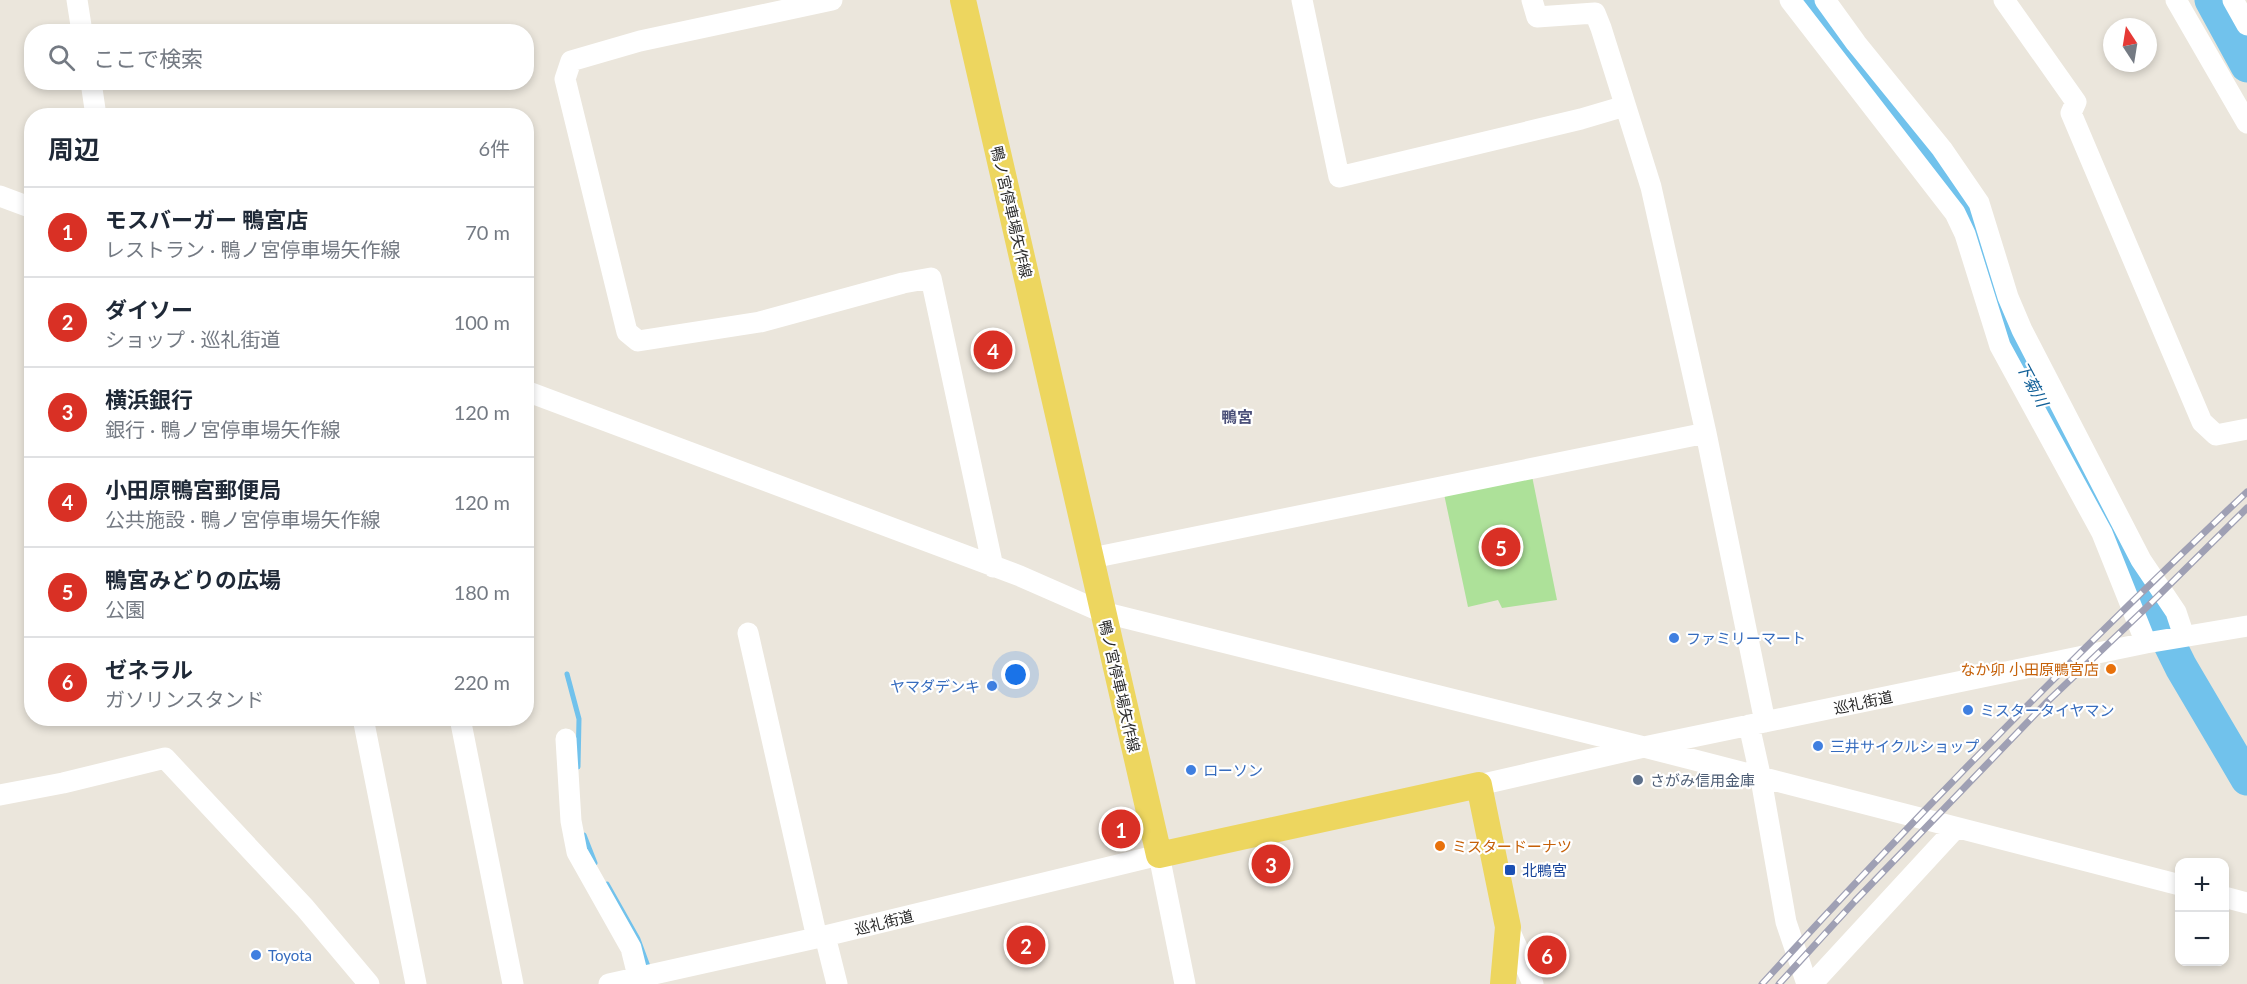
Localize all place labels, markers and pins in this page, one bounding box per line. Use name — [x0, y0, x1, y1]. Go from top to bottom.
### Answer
pin: 4 — [974, 328, 1012, 372]
pin: 5 — [1482, 524, 1520, 570]
place label: ファミリーマート — [1686, 629, 1806, 647]
marker: ファミリーマート — [1667, 631, 1681, 645]
place label: なか卯 小田原鴨宮店 — [1960, 660, 2099, 678]
marker: なか卯 小田原鴨宮店 — [2104, 662, 2118, 676]
place label: ヤマダデンキ — [890, 677, 980, 695]
marker: ヤマダデンキ — [985, 679, 999, 693]
place label: ミスタータイヤマン — [1980, 701, 2115, 719]
marker: ミスタータイヤマン — [1961, 703, 1975, 717]
place label: 三井サイクルショップ — [1830, 737, 1979, 755]
marker: 三井サイクルショップ — [1811, 739, 1825, 753]
place label: ローソン — [1203, 761, 1263, 779]
marker: ローソン — [1184, 763, 1198, 777]
place label: さがみ信用金庫 — [1650, 771, 1755, 789]
marker: さがみ信用金庫 — [1631, 773, 1645, 787]
pin: 1 — [1102, 806, 1140, 852]
place label: ミスタードーナツ — [1452, 837, 1572, 855]
marker: ミスタードーナツ — [1433, 839, 1447, 853]
pin: 3 — [1252, 842, 1290, 886]
place label: 北鴨宮 — [1522, 861, 1567, 879]
marker: 北鴨宮 — [1503, 863, 1517, 877]
pin: 2 — [1006, 922, 1046, 968]
pin: 6 — [1528, 932, 1566, 978]
place label: Toyota — [268, 946, 312, 964]
marker: Toyota — [249, 948, 263, 962]

